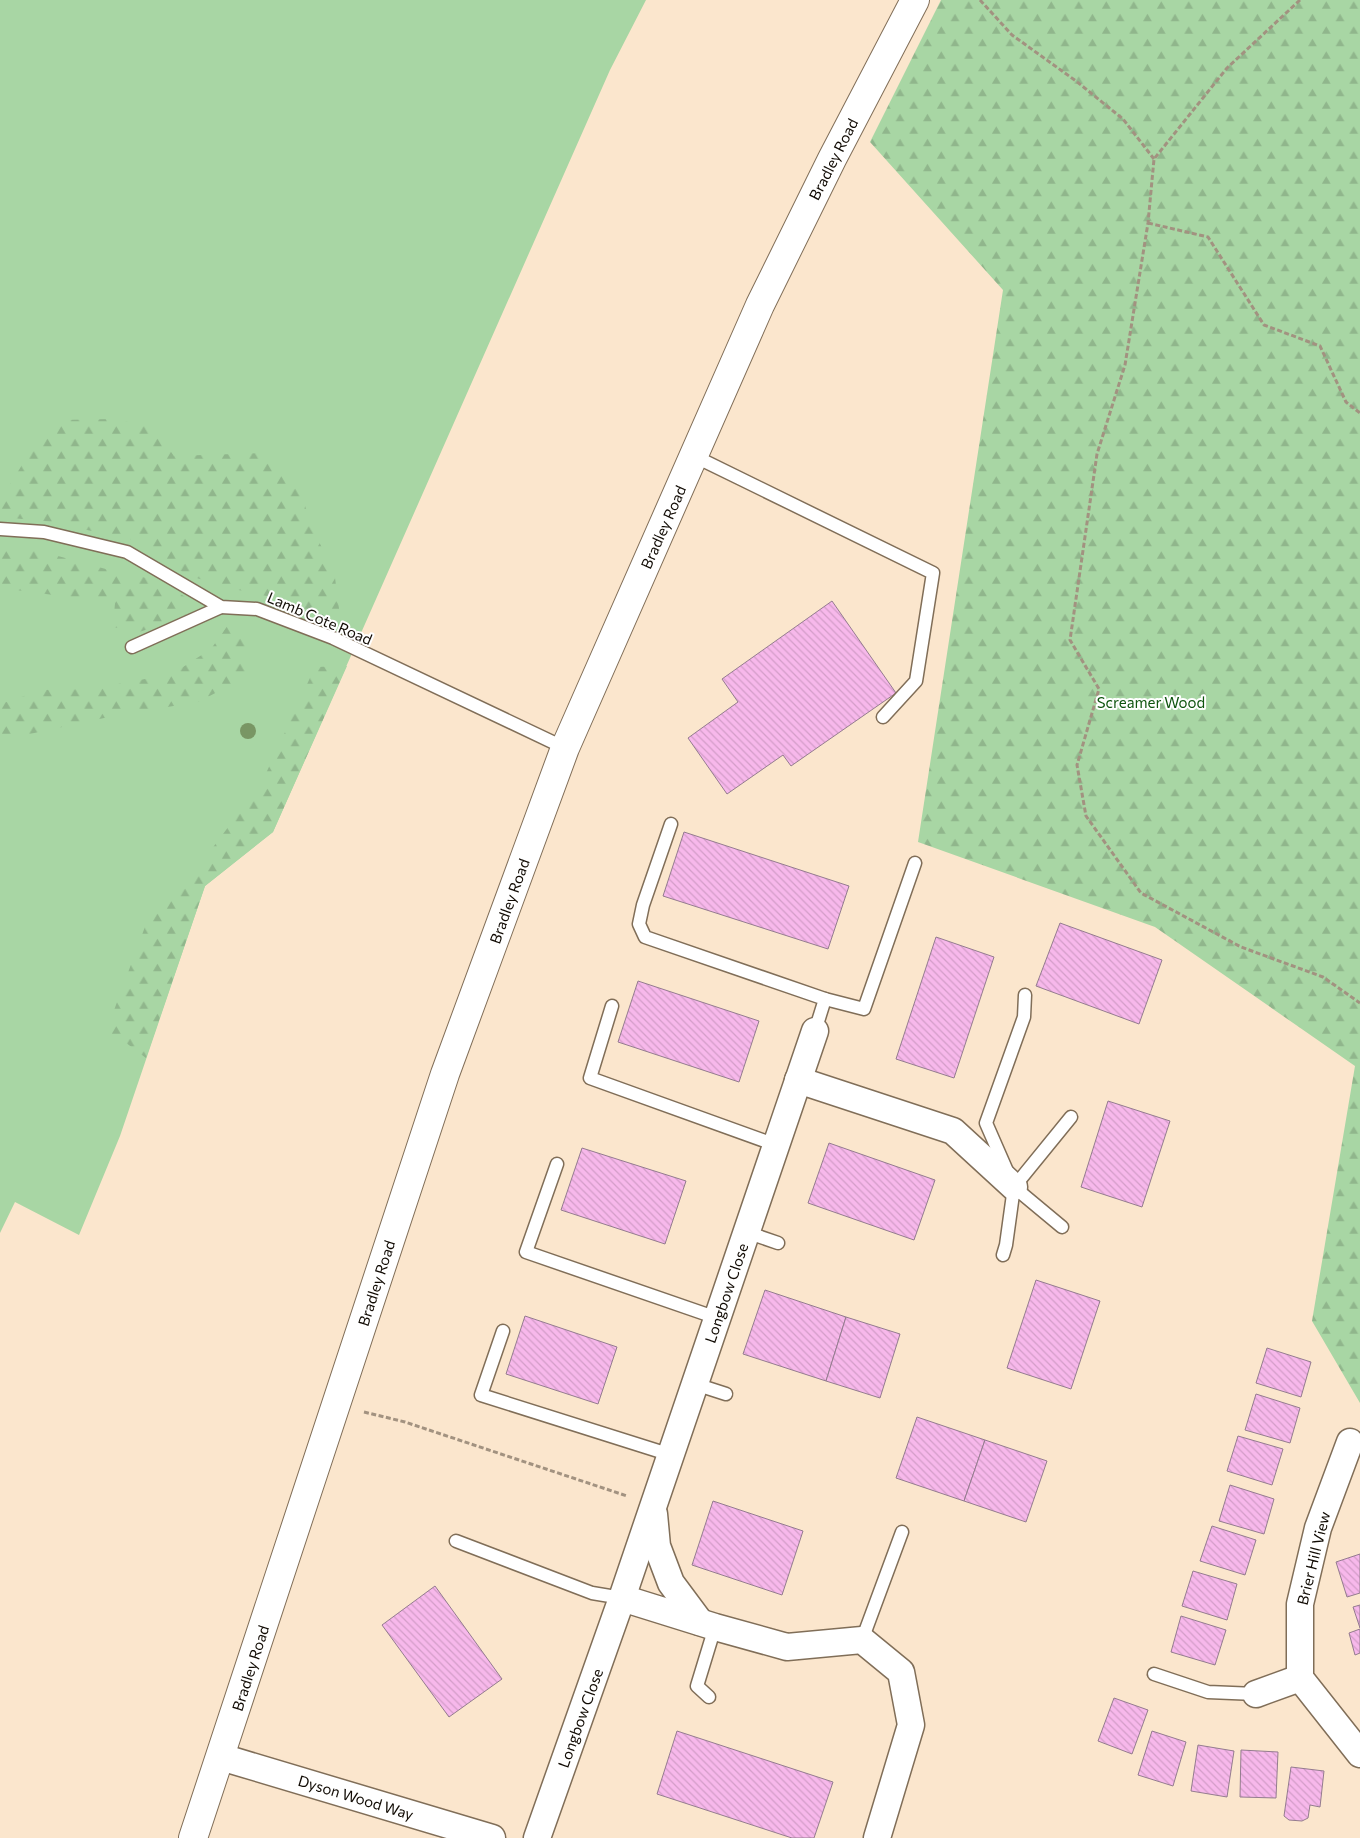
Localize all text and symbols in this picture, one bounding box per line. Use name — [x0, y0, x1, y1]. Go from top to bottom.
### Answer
street label: Bradley Road — [805, 115, 861, 203]
street label: Bradley Road — [637, 483, 689, 571]
street label: Lamb Cote Road — [265, 588, 375, 648]
park label: Screamer Wood — [1097, 693, 1205, 711]
street label: Bradley Road — [485, 856, 533, 946]
street label: Bradley Road — [354, 1238, 398, 1328]
street label: Longbow Close — [701, 1241, 752, 1345]
street label: Brier Hill View — [1293, 1509, 1333, 1607]
street label: Bradley Road — [228, 1623, 272, 1713]
street label: Longbow Close — [554, 1666, 606, 1770]
street label: Dyson Wood Way — [296, 1771, 416, 1823]

